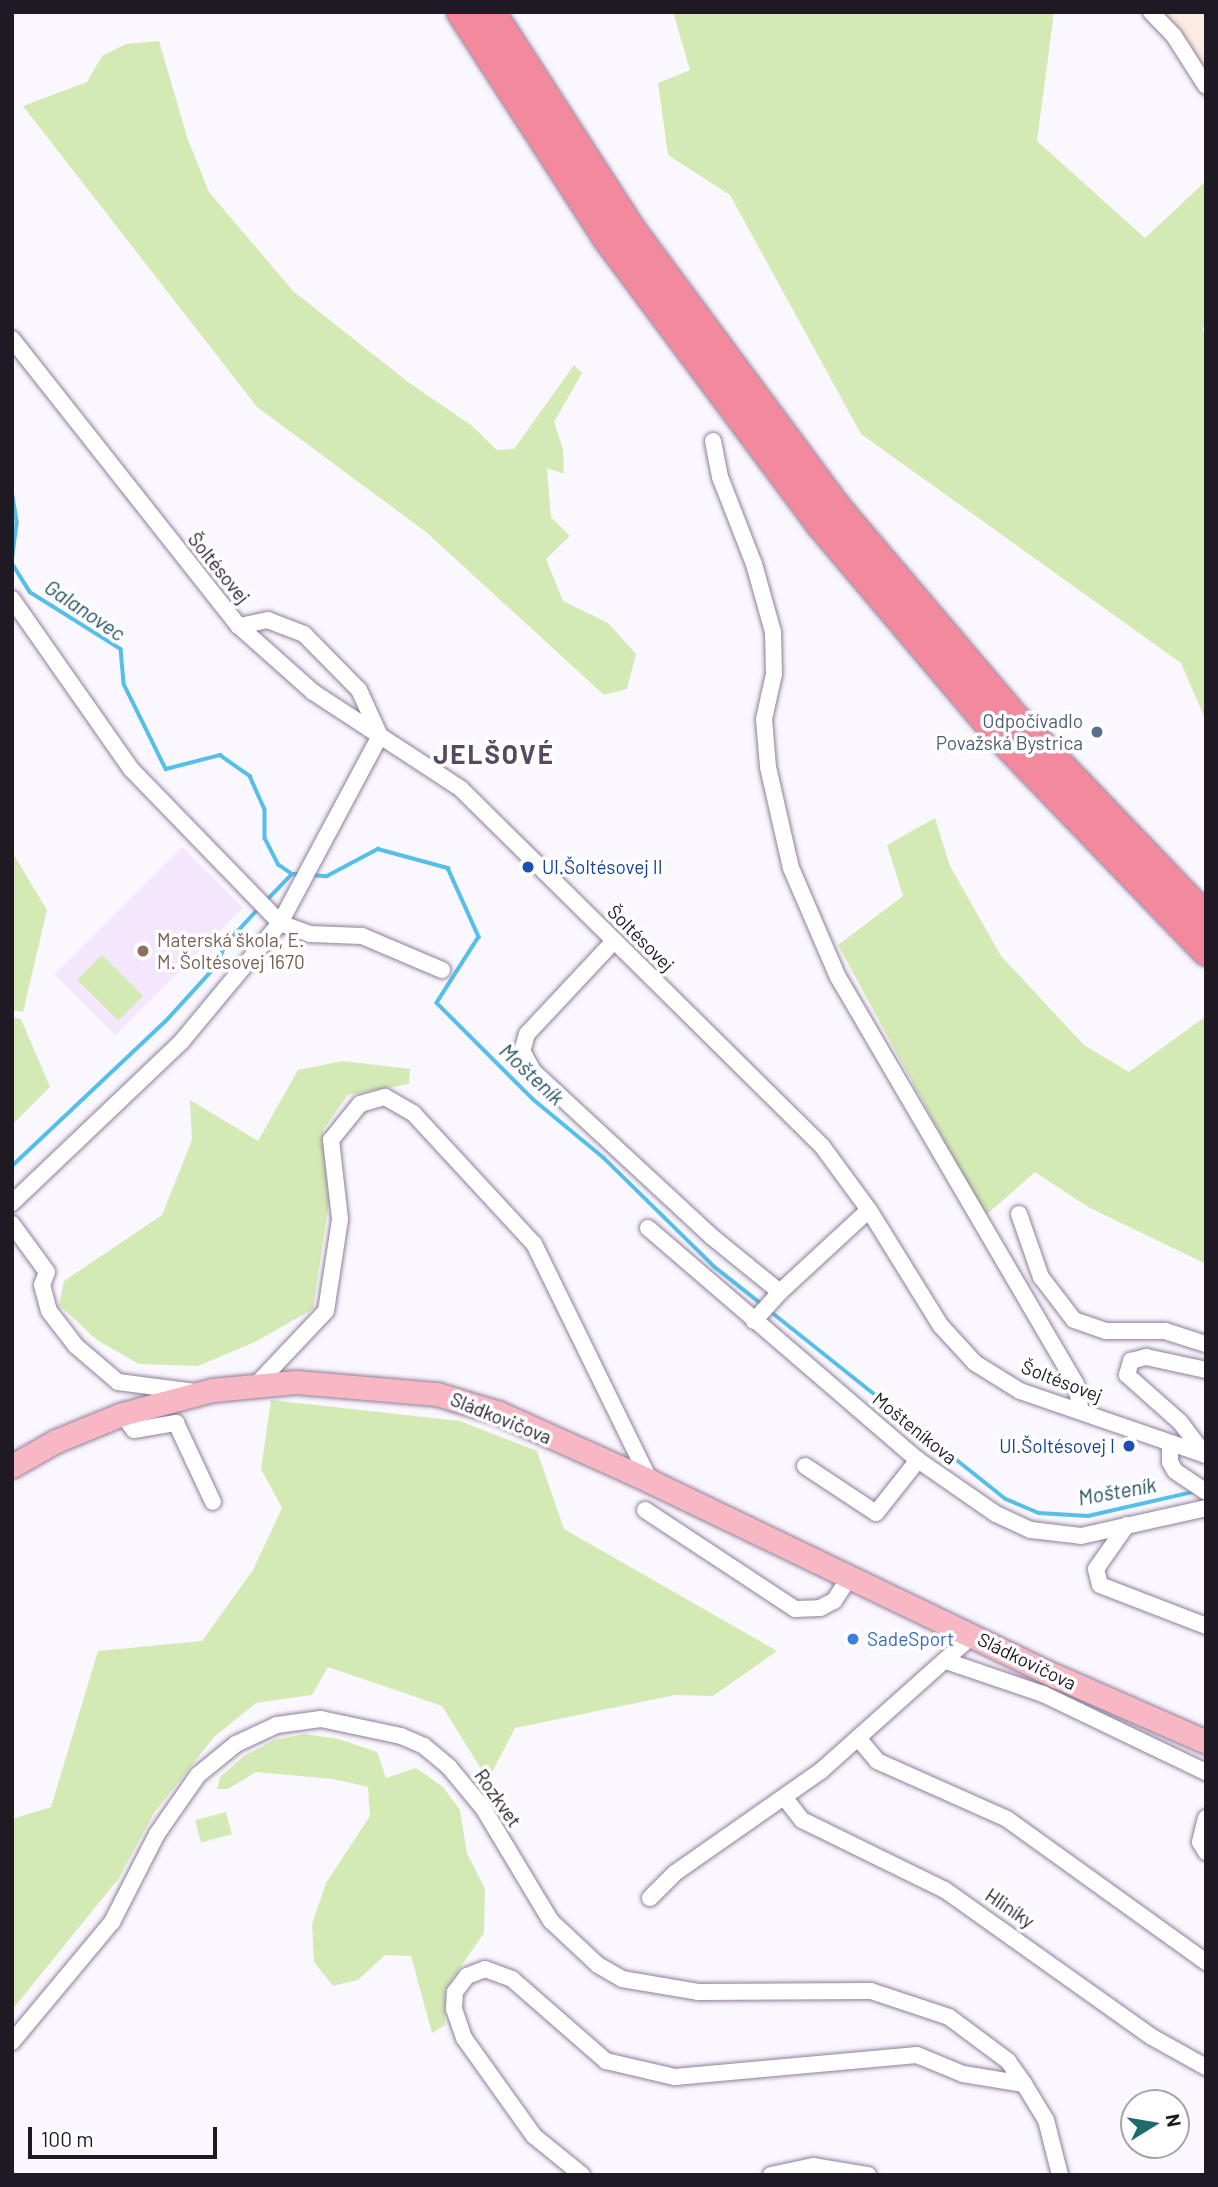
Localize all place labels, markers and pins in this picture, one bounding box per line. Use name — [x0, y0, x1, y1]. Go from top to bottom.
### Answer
place label: Odpočívadlo Považská Bystrica — [936, 710, 1083, 754]
marker: Odpočívadlo Považská Bystrica — [1089, 724, 1105, 740]
place label: Ul.Šoltésovej II — [542, 856, 663, 878]
marker: Ul.Šoltésovej II — [520, 859, 536, 875]
place label: Materská škola, E. M. Šoltésovej 1670 — [157, 929, 305, 973]
marker: Materská škola, E. M. Šoltésovej 1670 — [135, 943, 151, 959]
place label: Ul.Šoltésovej I — [999, 1435, 1115, 1457]
marker: Ul.Šoltésovej I — [1121, 1438, 1137, 1454]
place label: SadeSport — [867, 1628, 954, 1650]
marker: SadeSport — [845, 1631, 861, 1647]

